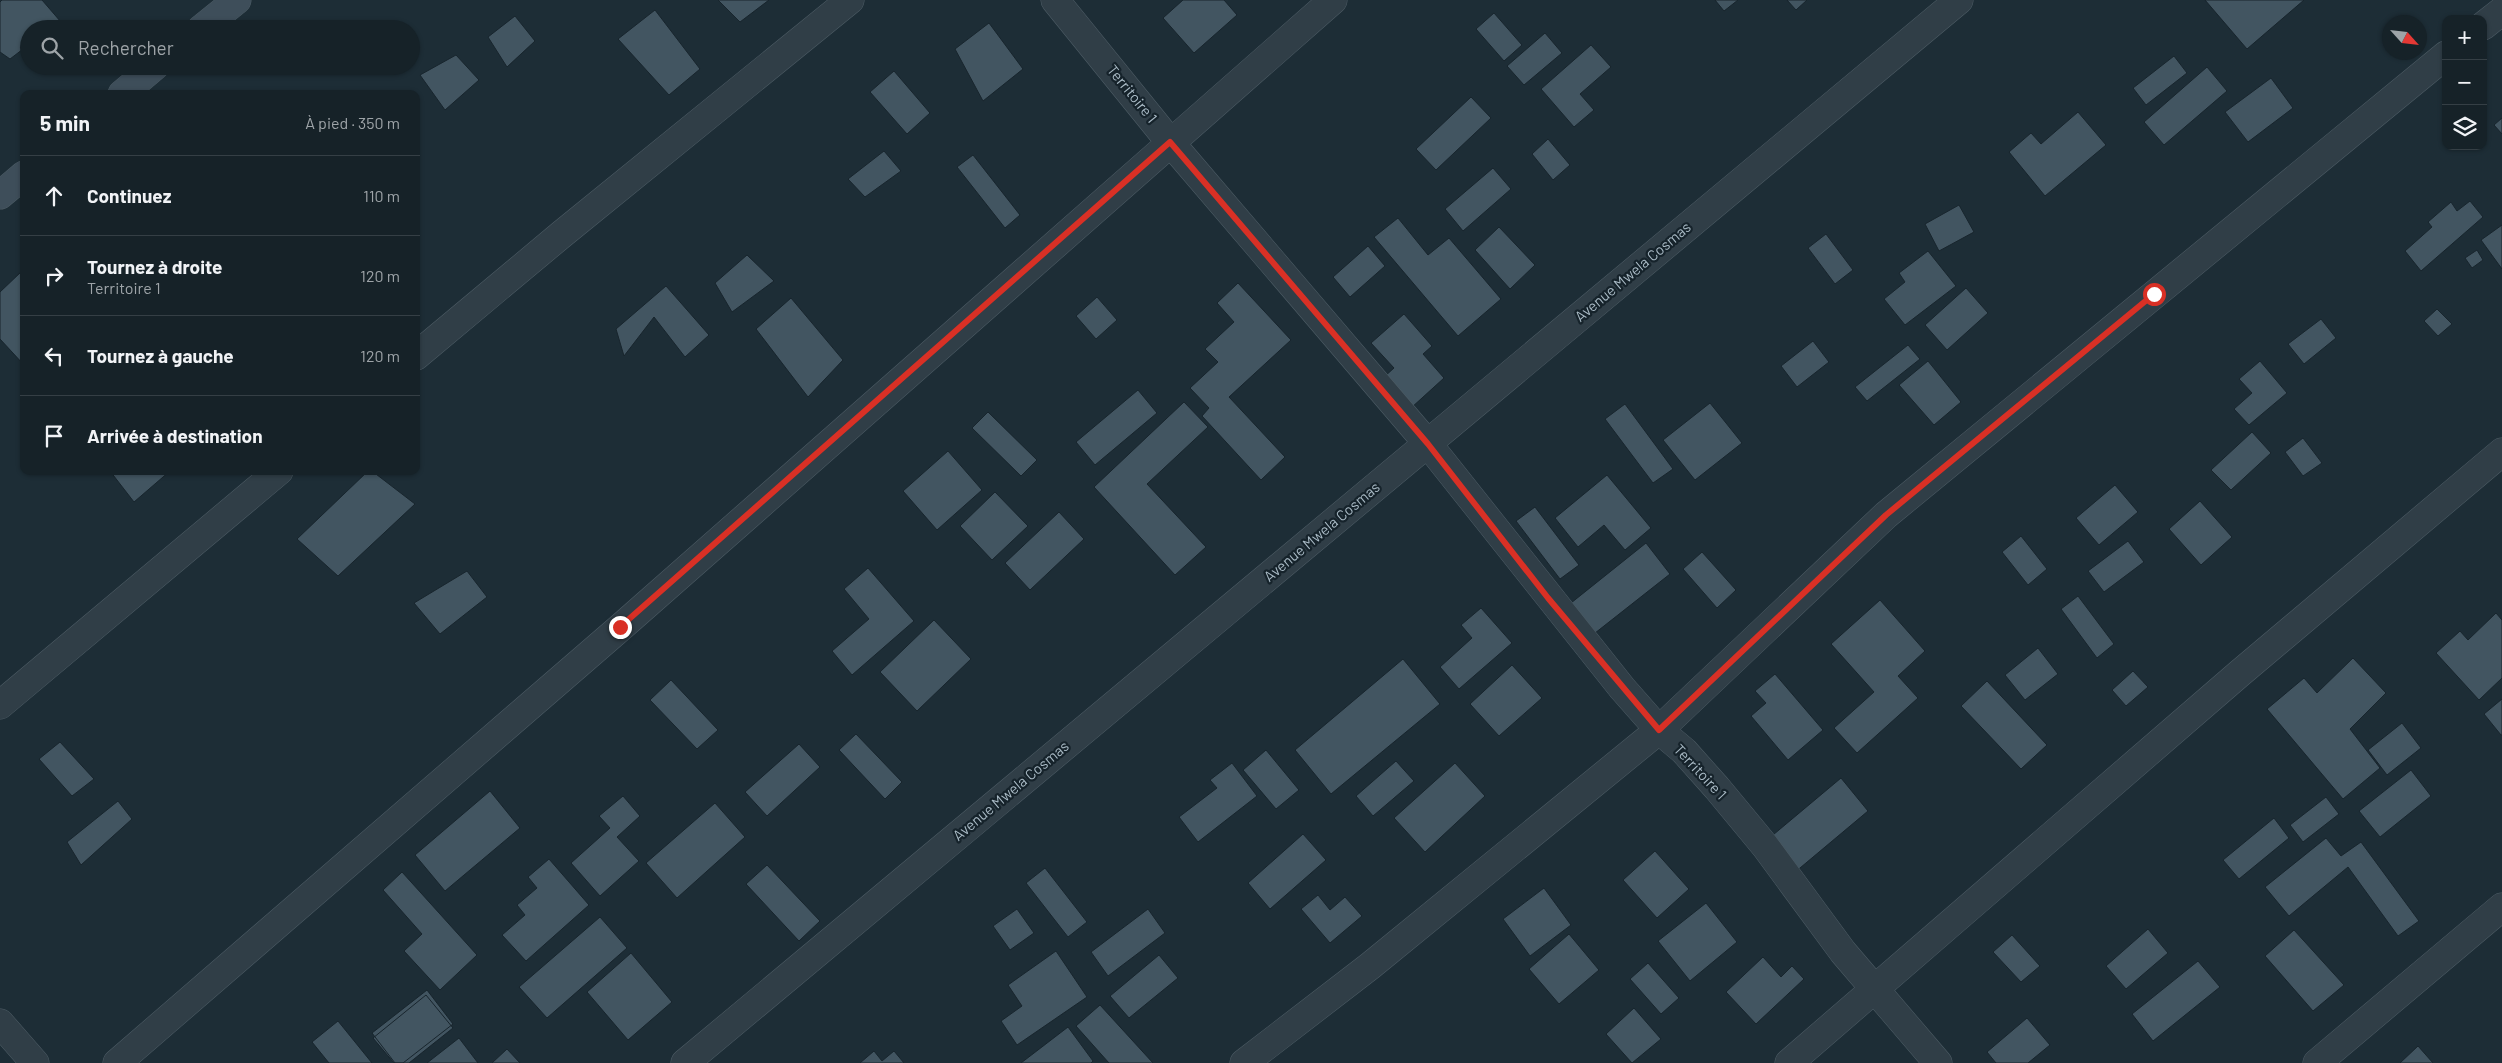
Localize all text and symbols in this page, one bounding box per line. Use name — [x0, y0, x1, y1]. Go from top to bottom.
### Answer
north arrow — [2382, 15, 2427, 60]
map controls — [2442, 15, 2487, 150]
button: + — [2442, 15, 2487, 60]
search box — [20, 20, 420, 75]
icon: search — [38, 34, 66, 62]
text: Rechercher — [78, 36, 174, 59]
button: − — [2442, 60, 2487, 105]
street label: Territoire 1 — [1104, 61, 1162, 126]
button: layers — [2442, 105, 2487, 150]
text: 5 min — [40, 110, 90, 135]
text: À pied · 350 m — [305, 113, 400, 132]
icon: ahead — [40, 182, 68, 210]
text: Continuez — [87, 184, 171, 207]
text: 110 m — [363, 186, 400, 205]
street label: Avenue Mwela Cosmas — [1571, 217, 1694, 325]
text: Tournez à droite — [87, 255, 223, 278]
icon: right — [40, 262, 68, 290]
text: 120 m — [360, 266, 400, 285]
text: Territoire 1 — [87, 278, 161, 297]
route start — [2143, 283, 2166, 306]
icon: left — [40, 342, 68, 370]
text: Tournez à gauche — [87, 344, 234, 367]
text: 120 m — [360, 346, 400, 365]
icon: arrive — [40, 422, 68, 450]
text: Arrivée à destination — [87, 424, 263, 447]
street label: Avenue Mwela Cosmas — [1260, 477, 1383, 585]
route end — [609, 616, 632, 639]
street label: Avenue Mwela Cosmas — [949, 736, 1072, 844]
street label: Territoire 1 — [1671, 740, 1731, 803]

